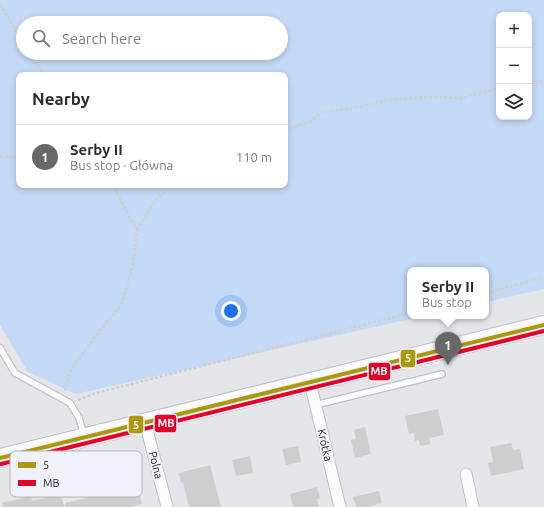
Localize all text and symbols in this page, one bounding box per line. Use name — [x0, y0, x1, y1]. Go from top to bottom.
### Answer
map controls — [496, 12, 532, 120]
button: + — [496, 12, 532, 48]
search box — [16, 16, 288, 60]
icon: search — [30, 27, 52, 49]
text: Search here — [62, 30, 141, 47]
button: − — [496, 48, 532, 84]
button: layers — [496, 84, 532, 120]
text: Nearby — [32, 89, 90, 108]
text: Serby II — [70, 141, 123, 158]
text: 1 — [41, 150, 49, 164]
text: 110 m — [236, 150, 272, 164]
text: Bus stop · Główna — [70, 158, 173, 172]
popup — [407, 267, 489, 319]
text: Serby II — [422, 278, 474, 295]
text: Bus stop — [422, 295, 472, 309]
your location — [221, 301, 241, 321]
pin: 1 — [435, 332, 461, 365]
line badge: 5 — [400, 349, 416, 368]
text: 5 — [405, 352, 411, 364]
line badge: MB — [368, 362, 391, 381]
text: MB — [370, 365, 388, 377]
line badge: MB — [154, 414, 177, 433]
line badge: 5 — [128, 415, 144, 434]
text: MB — [157, 417, 175, 429]
text: 5 — [133, 419, 139, 431]
street label: Krótka — [315, 428, 335, 462]
street label: Polna — [147, 450, 165, 480]
legend — [10, 451, 142, 497]
text: 5 — [43, 459, 49, 471]
text: MB — [43, 477, 60, 489]

